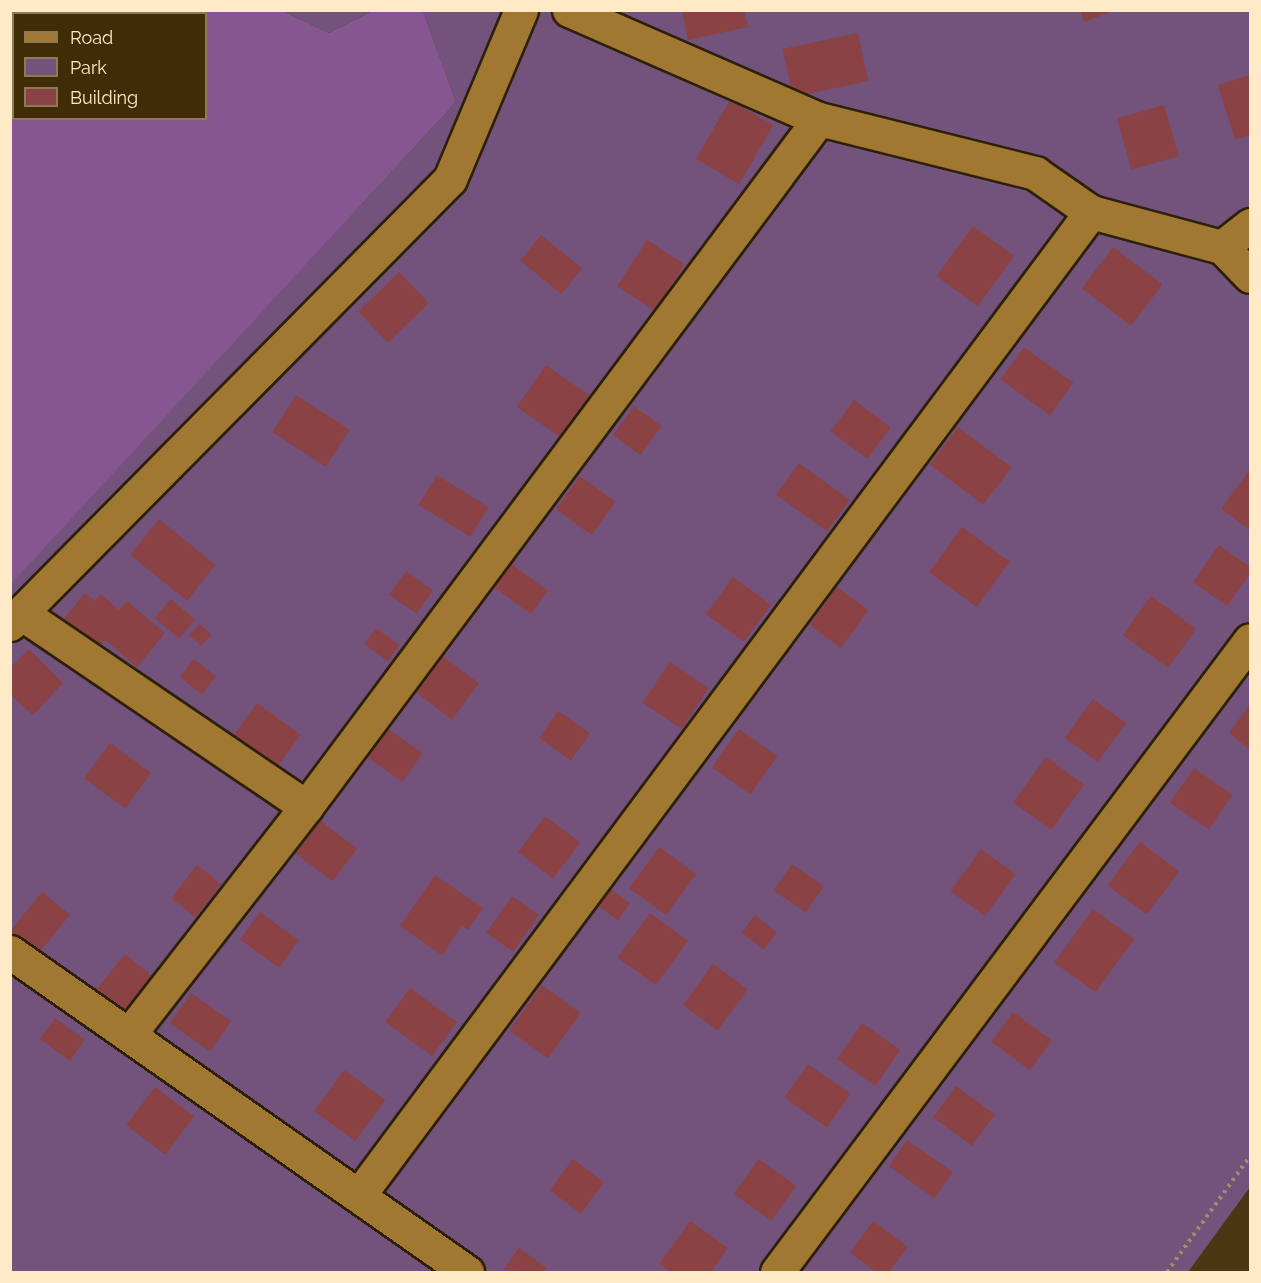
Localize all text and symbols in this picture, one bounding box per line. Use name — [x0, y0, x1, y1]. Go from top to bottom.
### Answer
legend — [12, 12, 207, 120]
text: Road — [70, 27, 113, 48]
text: Park — [70, 57, 107, 78]
text: Building — [70, 87, 138, 108]

